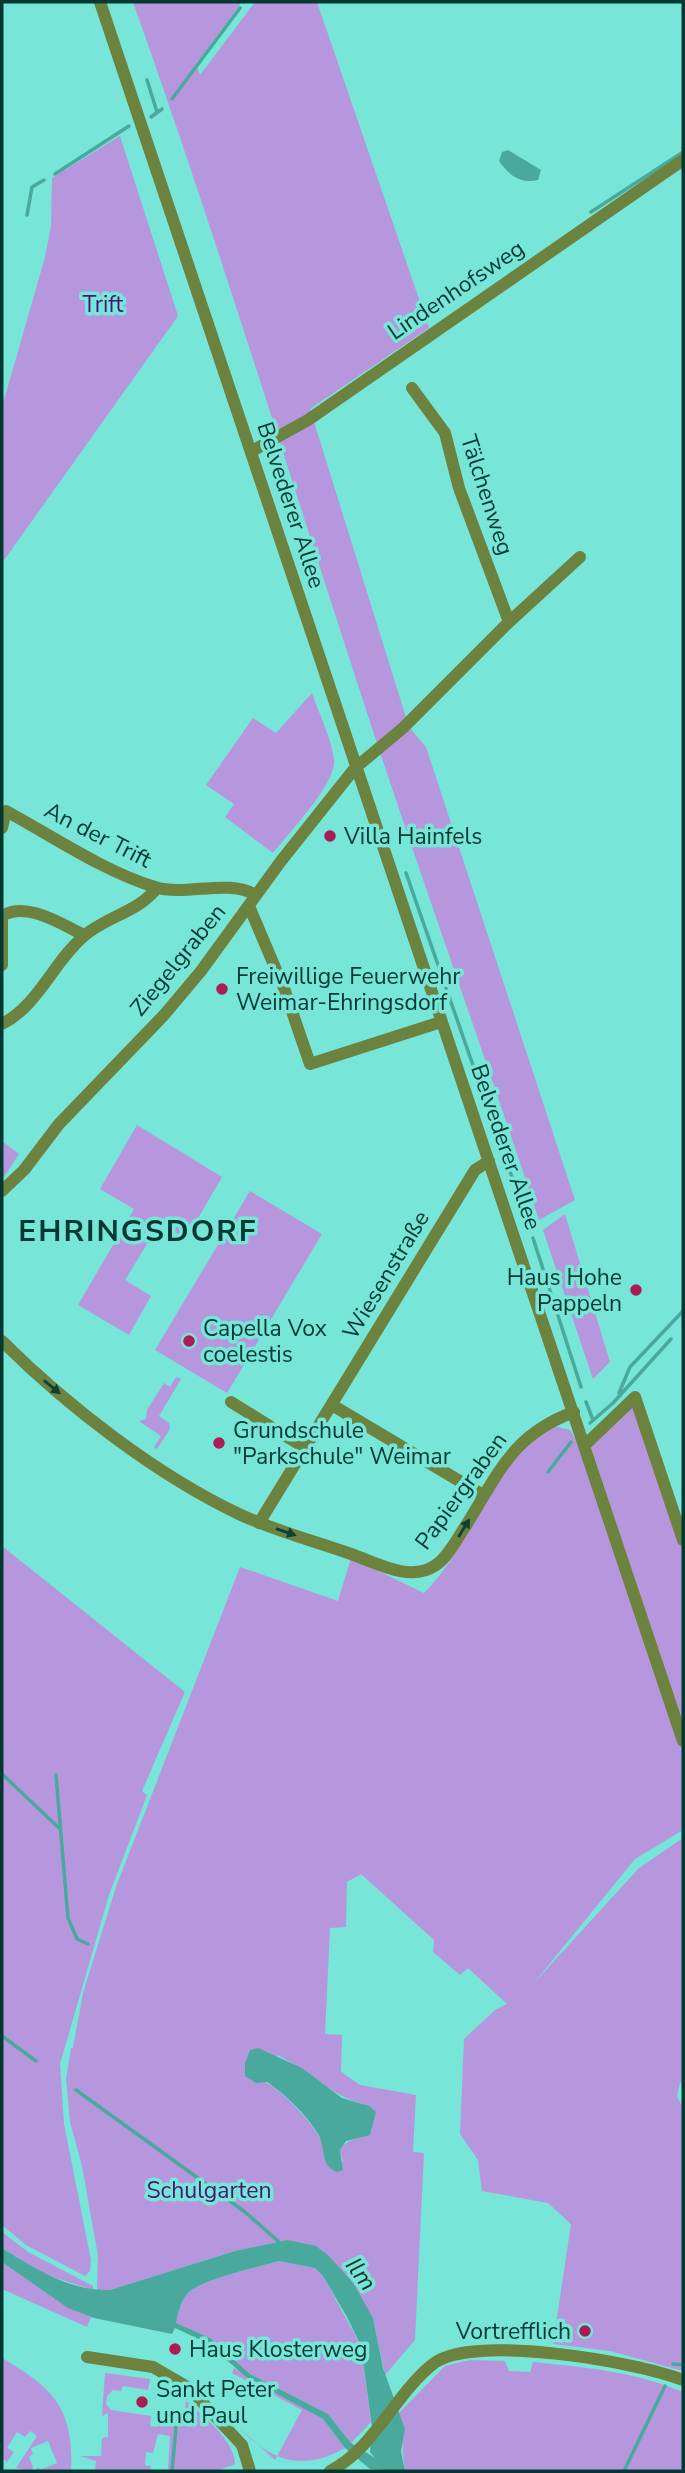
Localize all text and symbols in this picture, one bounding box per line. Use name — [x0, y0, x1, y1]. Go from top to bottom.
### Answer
street label: Lindenhofsweg — [382, 233, 530, 347]
park label: Trift — [83, 289, 124, 320]
street label: Belvederer Allee — [250, 418, 332, 592]
street label: Tälchenweg — [453, 431, 521, 559]
street label: An der Trift — [39, 795, 158, 876]
place label: Villa Hainfels — [343, 821, 482, 852]
marker: Villa Hainfels — [322, 828, 338, 844]
street label: Ziegelgraben — [123, 897, 233, 1023]
place label: Freiwillige Feuerwehr Weimar-Ehringsdorf — [236, 961, 461, 1018]
marker: Freiwillige Feuerwehr Weimar-Ehringsdorf — [214, 981, 230, 997]
street label: Belvederer Allee — [463, 1060, 549, 1234]
street label: Wiesenstraße — [335, 1205, 437, 1345]
district label: EHRINGSDORF — [18, 1211, 258, 1252]
place label: Haus Hohe Pappeln — [507, 1262, 622, 1319]
marker: Haus Hohe Pappeln — [628, 1282, 644, 1298]
place label: Capella Vox coelestis — [203, 1313, 327, 1370]
marker: Capella Vox coelestis — [181, 1333, 197, 1349]
one-way arrow — [43, 1380, 61, 1395]
place label: Grundschule "Parkschule" Weimar — [233, 1415, 452, 1472]
street label: Papiergraben — [408, 1426, 514, 1556]
marker: Grundschule "Parkschule" Weimar — [211, 1435, 227, 1451]
one-way arrow — [458, 1519, 471, 1538]
one-way arrow — [276, 1527, 297, 1538]
park label: Schulgarten — [146, 2175, 272, 2206]
water label: Ilm — [338, 2251, 384, 2297]
place label: Vortrefflich — [455, 2316, 571, 2347]
marker: Vortrefflich — [577, 2323, 593, 2339]
place label: Haus Klosterweg — [189, 2334, 367, 2365]
marker: Haus Klosterweg — [167, 2341, 183, 2357]
place label: Sankt Peter und Paul — [156, 2374, 276, 2431]
marker: Sankt Peter und Paul — [134, 2394, 150, 2410]

